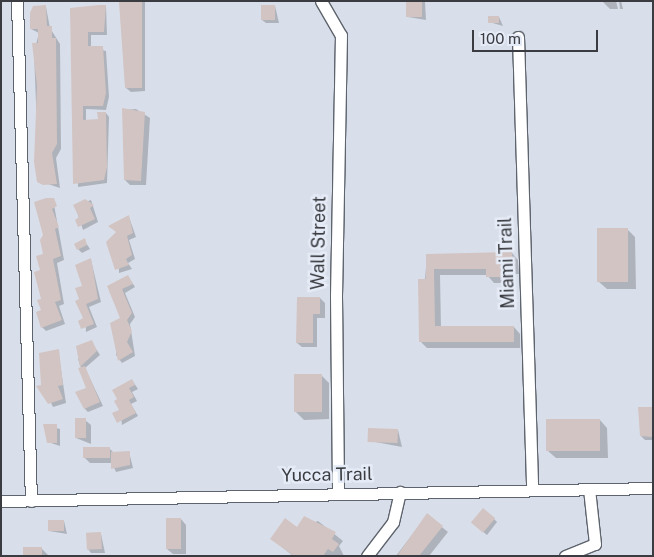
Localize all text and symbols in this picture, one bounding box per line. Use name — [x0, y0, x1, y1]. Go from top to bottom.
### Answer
scale bar — [474, 20, 600, 52]
text: 100 m — [480, 30, 521, 47]
street label: Wall Street — [307, 196, 331, 290]
street label: Miami Trail — [495, 217, 519, 309]
street label: Yucca Trail — [281, 463, 373, 487]

